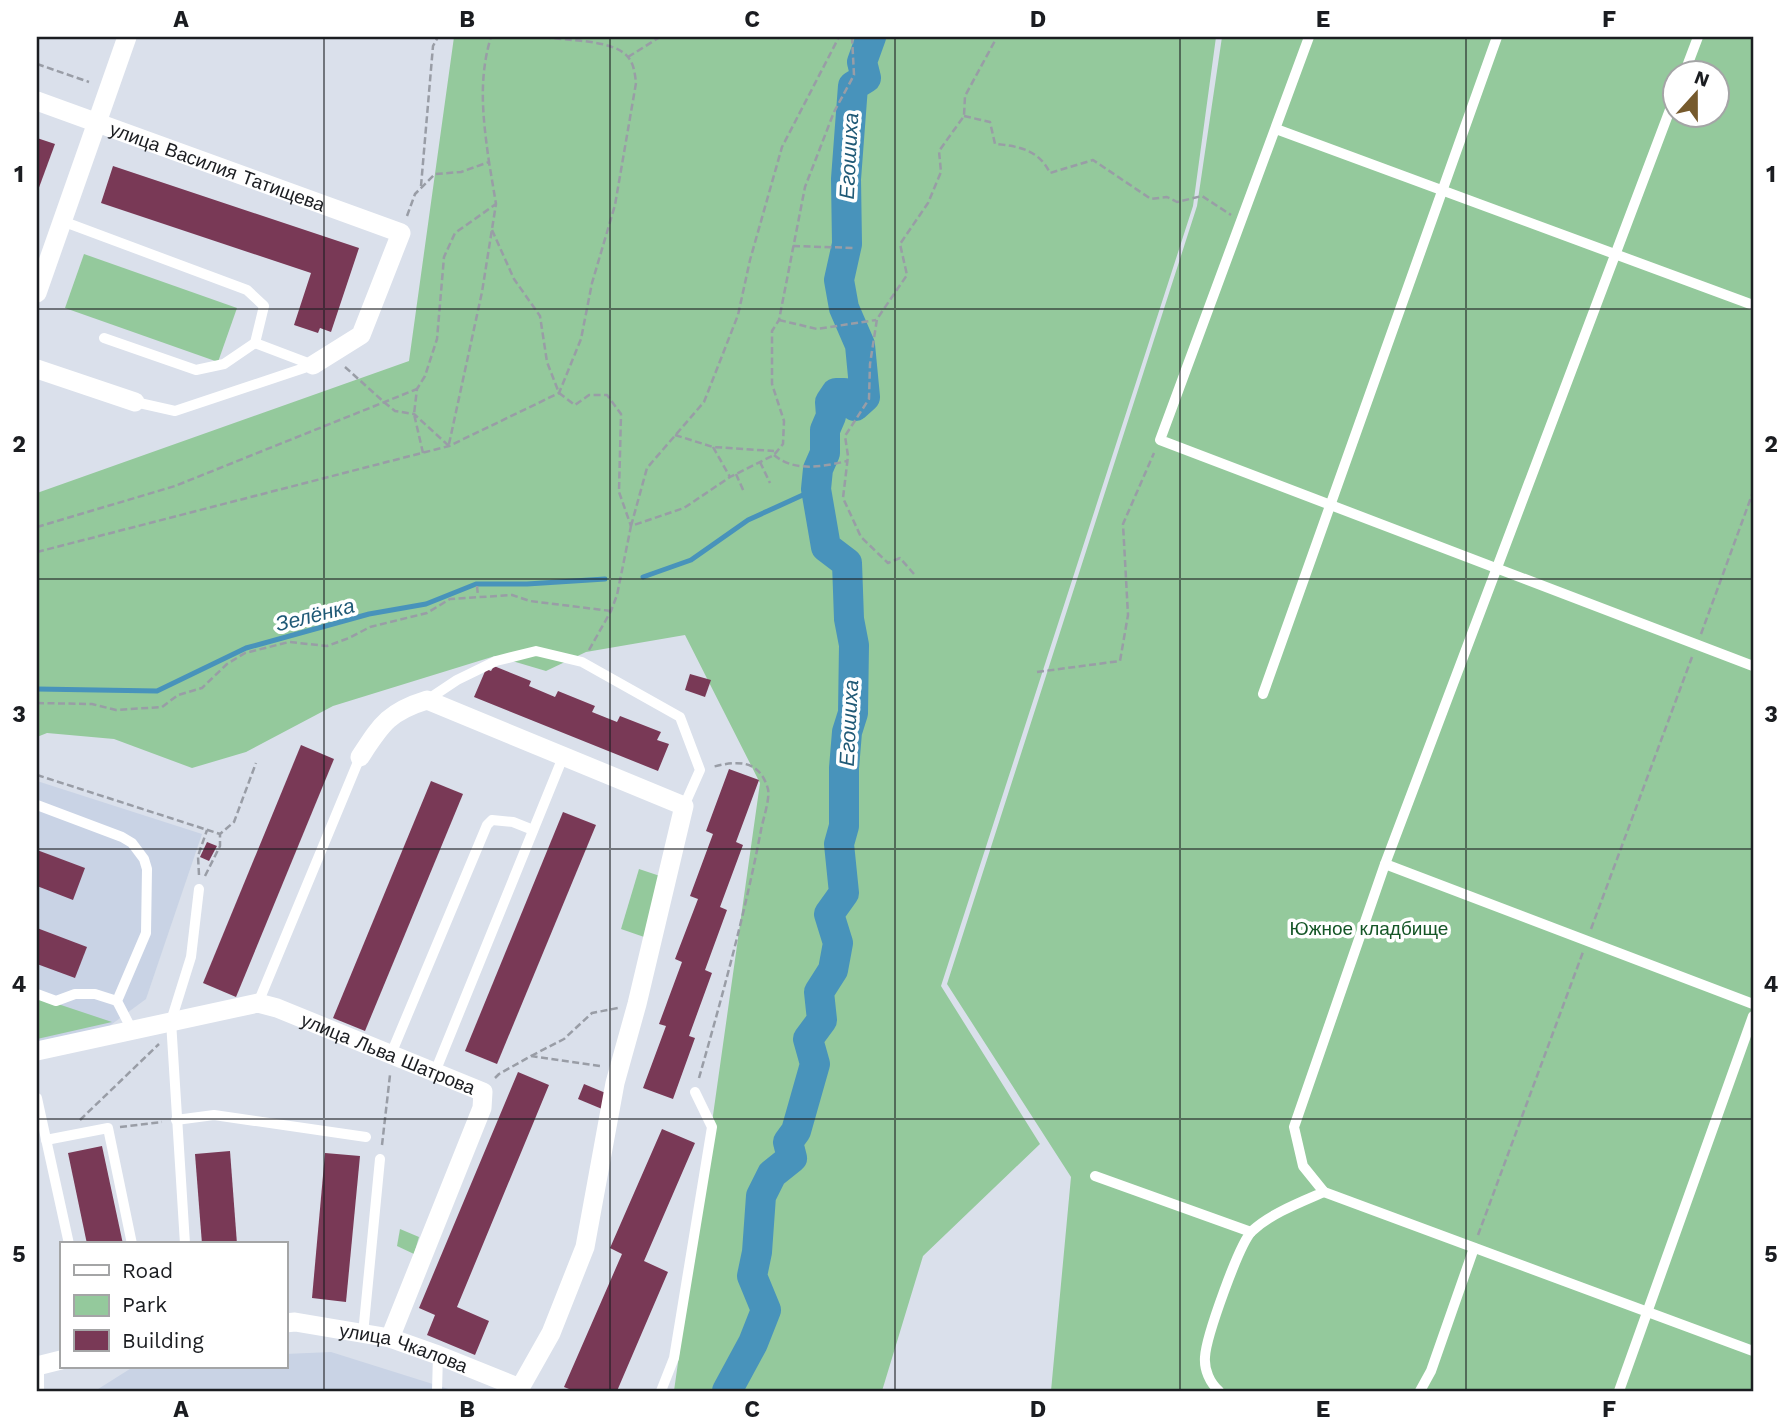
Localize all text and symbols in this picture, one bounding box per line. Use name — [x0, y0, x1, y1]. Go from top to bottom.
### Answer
text: A — [173, 6, 189, 33]
text: B — [459, 6, 475, 33]
text: C — [744, 6, 760, 33]
text: D — [1030, 6, 1046, 33]
text: E — [1316, 6, 1330, 33]
text: F — [1602, 6, 1616, 33]
north arrow — [1660, 60, 1730, 130]
text: N — [1691, 65, 1713, 92]
water label: Егошиха — [834, 112, 863, 200]
street label: улица Василия Татищева — [107, 117, 329, 217]
text: 1 — [14, 161, 24, 188]
text: 1 — [1766, 161, 1776, 188]
text: 2 — [12, 431, 26, 458]
text: 2 — [1764, 431, 1778, 458]
water label: Зелёнка — [273, 593, 357, 636]
water label: Егошиха — [834, 679, 863, 767]
text: 3 — [12, 701, 26, 728]
text: 3 — [1764, 701, 1778, 728]
park label: Южное кладбище — [1290, 917, 1448, 940]
text: 4 — [12, 971, 27, 998]
text: 4 — [1764, 971, 1779, 998]
street label: улица Льва Шатрова — [298, 1008, 479, 1100]
text: 5 — [12, 1241, 26, 1268]
text: 5 — [1764, 1241, 1778, 1268]
legend — [60, 1242, 287, 1368]
text: Road — [122, 1258, 173, 1283]
text: Park — [122, 1292, 167, 1317]
street label: улица Чкалова — [338, 1319, 471, 1378]
text: Building — [122, 1328, 204, 1353]
text: A — [173, 1396, 189, 1423]
text: B — [459, 1396, 475, 1423]
text: C — [744, 1396, 760, 1423]
text: D — [1030, 1396, 1046, 1423]
text: E — [1316, 1396, 1330, 1423]
text: F — [1602, 1396, 1616, 1423]

